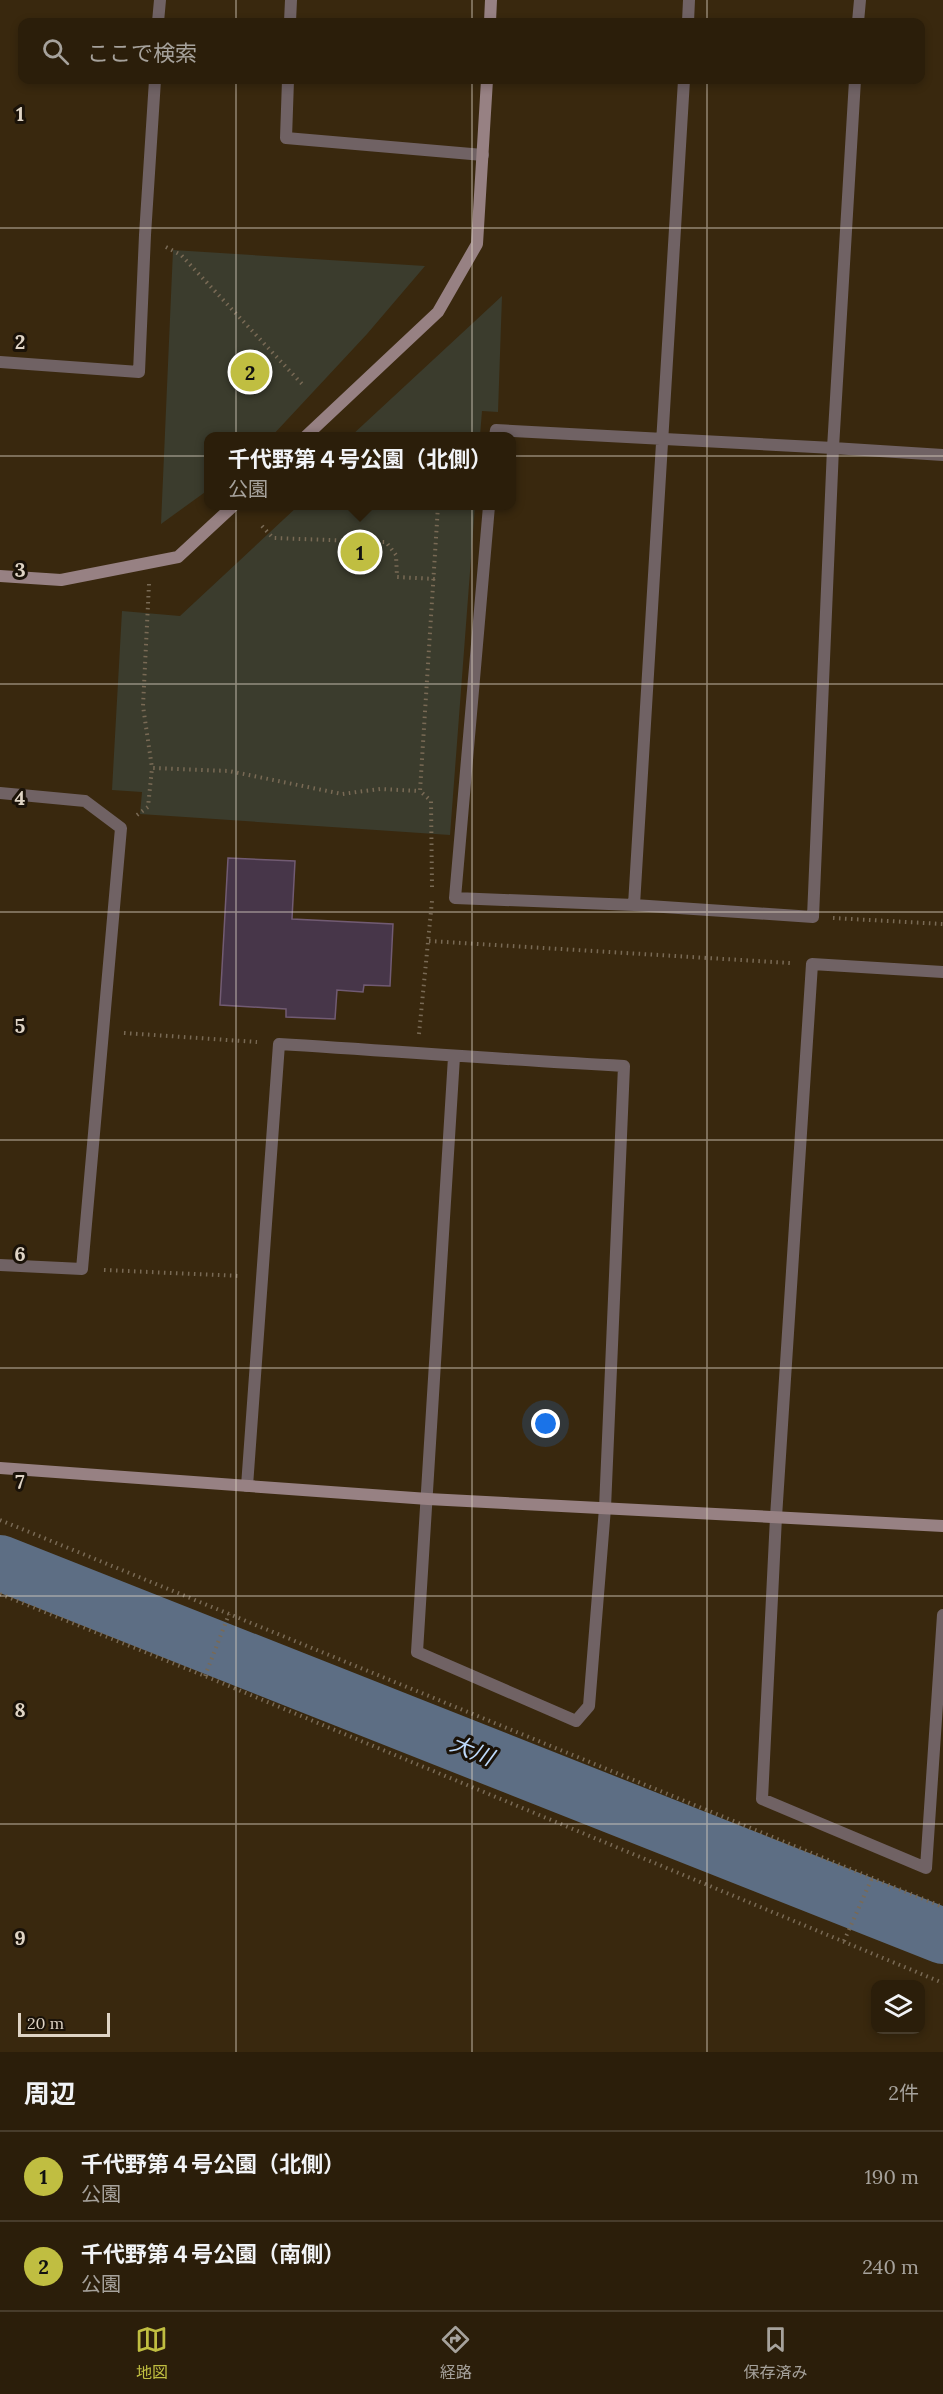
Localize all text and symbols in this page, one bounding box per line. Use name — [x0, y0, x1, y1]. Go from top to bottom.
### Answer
search box — [18, 18, 925, 84]
icon: search — [39, 35, 72, 68]
text: ここで検索 — [87, 39, 197, 67]
text: 1 — [16, 101, 24, 126]
text: 2 — [15, 329, 25, 354]
pin: 2 — [230, 350, 270, 394]
popup — [204, 432, 516, 510]
text: 千代野第４号公園（北側） — [228, 445, 492, 473]
text: 公園 — [228, 476, 268, 501]
pin: 1 — [340, 530, 380, 574]
text: 3 — [14, 557, 26, 582]
text: 4 — [15, 785, 26, 810]
text: 5 — [15, 1013, 26, 1038]
text: 6 — [14, 1241, 26, 1266]
your location — [531, 1409, 560, 1438]
text: 7 — [15, 1469, 25, 1494]
text: 8 — [14, 1697, 26, 1722]
water label: 大川 — [446, 1729, 499, 1772]
text: 9 — [14, 1925, 26, 1950]
map controls — [871, 1980, 925, 2034]
button: layers — [871, 1980, 925, 2034]
scale bar — [18, 2010, 110, 2038]
text: 20 m — [27, 2013, 64, 2033]
text: 周辺 — [24, 2077, 76, 2110]
text: 2件 — [888, 2080, 919, 2105]
text: 千代野第４号公園（北側） — [81, 2150, 345, 2178]
text: 1 — [39, 2164, 48, 2189]
text: 190 m — [865, 2164, 919, 2189]
text: 公園 — [81, 2181, 121, 2206]
text: 千代野第４号公園（南側） — [81, 2240, 345, 2268]
text: 2 — [38, 2254, 49, 2279]
text: 240 m — [862, 2254, 919, 2279]
text: 公園 — [81, 2271, 121, 2296]
tab: 地図 — [135, 2323, 168, 2383]
tab: 経路 — [439, 2323, 472, 2383]
tab: 保存済み — [743, 2323, 807, 2383]

